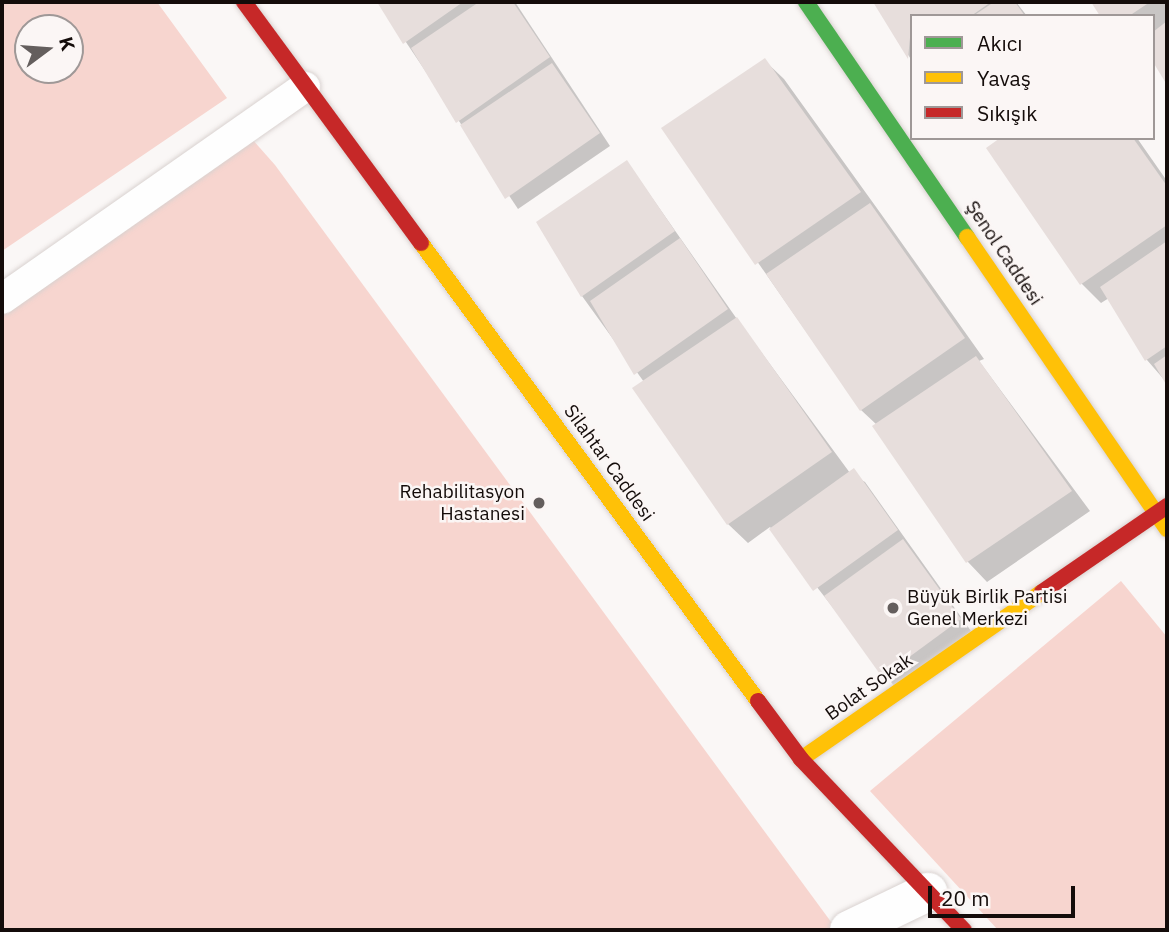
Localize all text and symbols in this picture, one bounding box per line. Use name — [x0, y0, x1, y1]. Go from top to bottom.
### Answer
north arrow — [14, 14, 84, 84]
legend — [910, 14, 1155, 140]
text: Akıcı — [977, 29, 1023, 57]
text: K — [54, 34, 81, 53]
text: Yavaş — [977, 64, 1031, 92]
text: Sıkışık — [977, 99, 1037, 127]
street label: Şenol Caddesi — [961, 196, 1047, 310]
street label: Silahtar Caddesi — [559, 400, 659, 526]
place label: Rehabilitasyon Hastanesi — [400, 481, 525, 525]
marker: Rehabilitasyon Hastanesi — [531, 495, 547, 511]
place label: Büyük Birlik Partisi Genel Merkezi — [907, 586, 1067, 630]
marker: Büyük Birlik Partisi Genel Merkezi — [885, 600, 901, 616]
street label: Bolat Sokak — [821, 649, 917, 725]
scale bar — [931, 872, 1078, 916]
text: 20 m — [941, 884, 990, 912]

